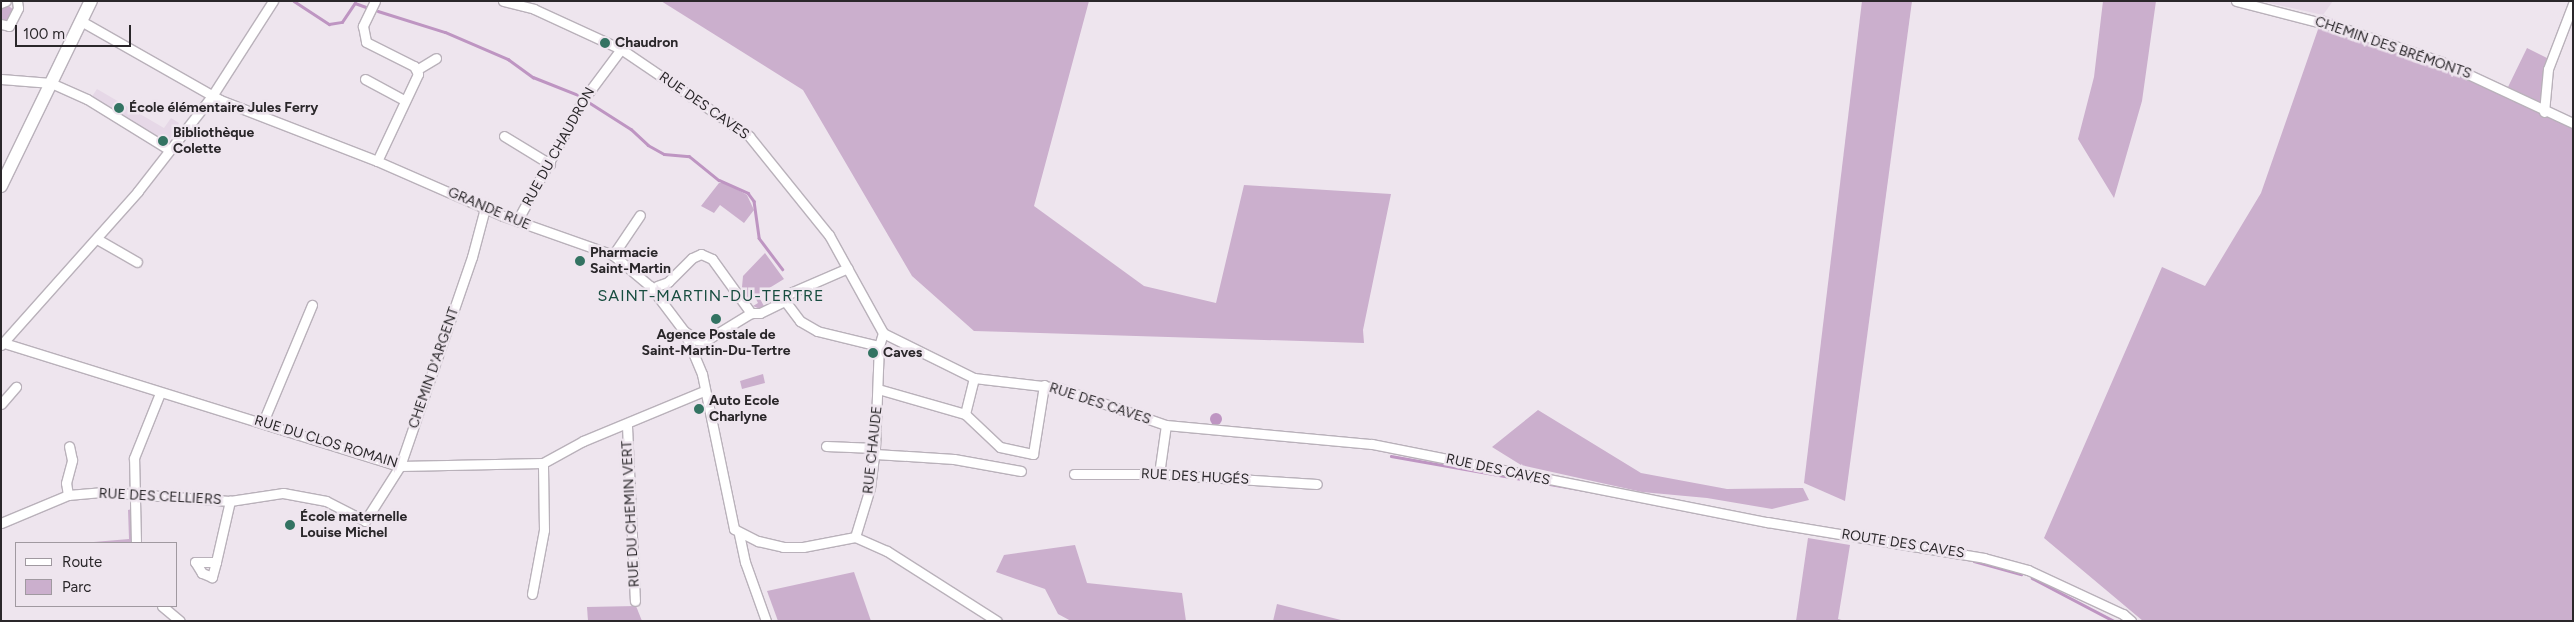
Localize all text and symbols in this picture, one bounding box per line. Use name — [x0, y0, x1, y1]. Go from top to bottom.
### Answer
street label: CHEMIN DES BRÉMONTS — [2313, 13, 2473, 83]
scale bar — [18, 15, 134, 47]
text: 100 m — [23, 25, 65, 43]
place label: Chaudron — [615, 35, 678, 51]
marker: Chaudron — [599, 37, 611, 49]
street label: RUE DES CAVES — [656, 69, 752, 143]
street label: RUE DU CHAUDRON — [519, 85, 599, 209]
place label: École élémentaire Jules Ferry — [129, 100, 318, 116]
marker: École élémentaire Jules Ferry — [113, 102, 125, 114]
place label: Bibliothèque Colette — [173, 125, 254, 158]
marker: Bibliothèque Colette — [157, 135, 169, 147]
street label: GRANDE RUE — [445, 184, 533, 234]
place label: Pharmacie Saint-Martin — [590, 245, 671, 278]
marker: Pharmacie Saint-Martin — [574, 255, 586, 267]
district label: SAINT-MARTIN-DU-TERTRE — [595, 286, 827, 306]
street label: CHEMIN D'ARGENT — [405, 305, 463, 431]
marker: Agence Postale de Saint-Martin-Du-Tertre — [710, 313, 722, 325]
place label: Agence Postale de Saint-Martin-Du-Tertre — [641, 327, 791, 360]
place label: Caves — [883, 345, 922, 361]
marker: Caves — [867, 347, 879, 359]
street label: RUE DES CAVES — [1047, 380, 1153, 428]
place label: Auto Ecole Charlyne — [709, 393, 779, 426]
marker: Auto Ecole Charlyne — [693, 403, 705, 415]
street label: RUE CHAUDE — [860, 405, 886, 495]
street label: RUE DU CLOS ROMAIN — [252, 412, 400, 472]
street label: RUE DU CHEMIN VERT — [619, 440, 643, 588]
street label: RUE DES CAVES — [1444, 451, 1552, 489]
street label: RUE DES HUGÉS — [1140, 466, 1250, 488]
street label: RUE DES CELLIERS — [98, 485, 222, 509]
place label: École maternelle Louise Michel — [300, 509, 407, 542]
marker: École maternelle Louise Michel — [284, 519, 296, 531]
street label: ROUTE DES CAVES — [1840, 526, 1966, 562]
legend — [15, 542, 178, 607]
text: Route — [62, 553, 102, 571]
text: Parc — [62, 578, 91, 596]

